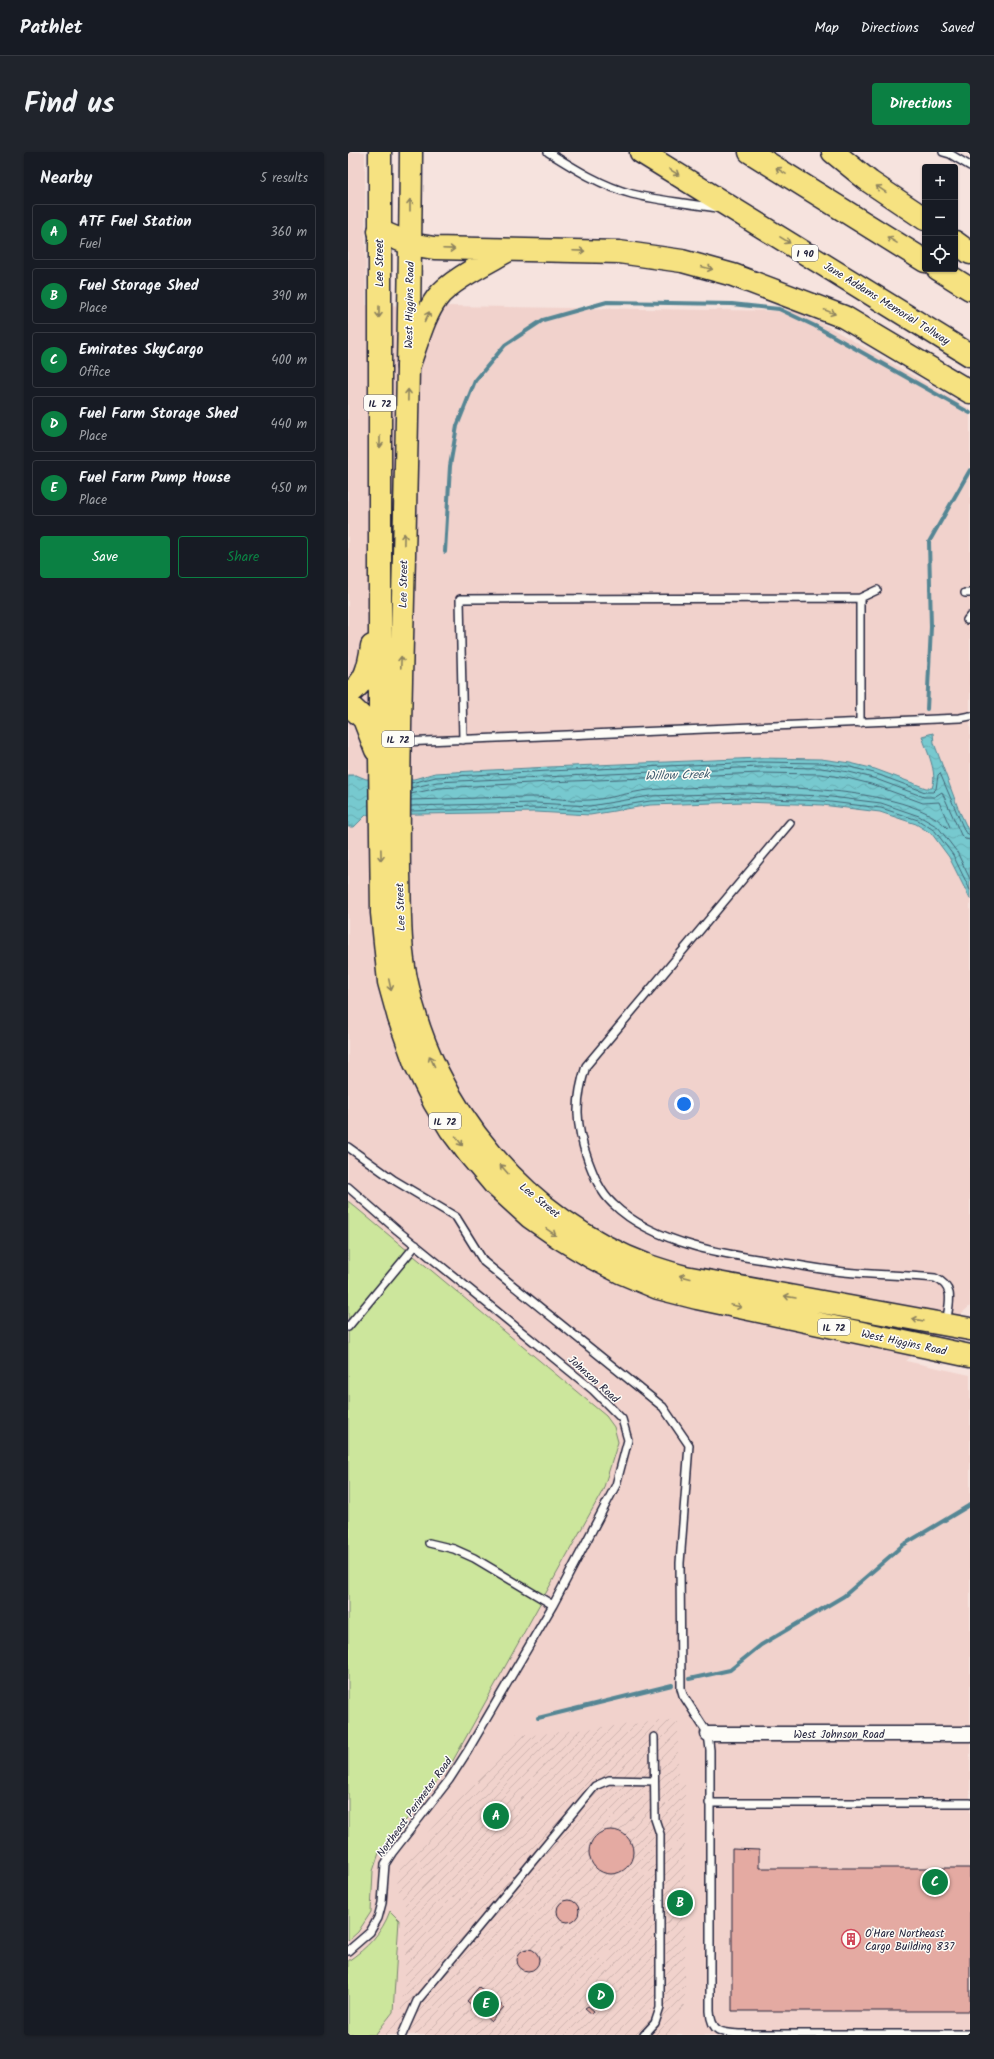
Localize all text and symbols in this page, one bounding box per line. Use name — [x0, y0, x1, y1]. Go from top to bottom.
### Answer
text: Pathlet — [20, 13, 82, 43]
text: Map — [814, 17, 839, 39]
text: Directions — [861, 17, 919, 39]
text: Saved — [941, 17, 974, 39]
text: Find us — [24, 82, 115, 127]
button: Directions — [872, 83, 970, 125]
map controls — [922, 164, 958, 272]
button: + — [922, 164, 958, 200]
text: Nearby — [40, 165, 92, 192]
one-way arrow — [776, 167, 787, 176]
text: 5 results — [260, 168, 308, 189]
one-way arrow — [668, 169, 680, 177]
one-way arrow — [876, 185, 887, 193]
one-way arrow — [406, 199, 414, 212]
button: − — [922, 200, 958, 236]
text: ATF Fuel Station — [79, 210, 192, 234]
text: A — [50, 222, 58, 243]
text: 360 m — [270, 222, 307, 243]
text: Fuel — [79, 234, 101, 255]
one-way arrow — [887, 236, 898, 244]
button: locate — [922, 236, 958, 272]
one-way arrow — [779, 237, 791, 245]
street label: Lee Street — [371, 238, 389, 287]
one-way arrow — [442, 245, 455, 253]
road number: I 90 — [792, 245, 818, 261]
one-way arrow — [572, 247, 585, 255]
street label: Jane Addams Memorial Tollway — [820, 258, 954, 351]
street label: West Higgins Road — [400, 261, 420, 349]
one-way arrow — [700, 265, 713, 272]
text: Fuel Storage Shed — [79, 274, 199, 298]
text: B — [50, 286, 58, 307]
text: 390 m — [271, 286, 307, 307]
text: Place — [79, 298, 107, 319]
one-way arrow — [375, 305, 383, 318]
one-way arrow — [823, 308, 835, 316]
one-way arrow — [424, 312, 431, 324]
text: Emirates SkyCargo — [79, 338, 203, 362]
text: C — [50, 350, 58, 371]
text: 400 m — [271, 350, 307, 371]
text: Office — [79, 362, 110, 383]
one-way arrow — [404, 389, 411, 402]
road number: IL 72 — [364, 395, 396, 411]
text: Fuel Farm Storage Shed — [79, 402, 238, 426]
text: D — [50, 414, 58, 435]
text: 440 m — [271, 414, 307, 435]
text: Place — [79, 426, 107, 447]
one-way arrow — [376, 435, 384, 448]
text: Fuel Farm Pump House — [79, 466, 231, 490]
text: E — [50, 478, 58, 499]
text: 450 m — [271, 478, 307, 499]
text: Place — [79, 490, 107, 511]
one-way arrow — [400, 533, 408, 546]
button: Save — [40, 536, 170, 578]
button: Share — [178, 536, 308, 578]
street label: Lee Street — [395, 559, 413, 608]
one-way arrow — [397, 656, 405, 669]
road number: IL 72 — [382, 731, 414, 747]
water label: Willow Creek — [645, 765, 712, 786]
one-way arrow — [377, 848, 385, 861]
street label: Lee Street — [391, 882, 411, 931]
one-way arrow — [387, 978, 395, 991]
one-way arrow — [428, 1055, 435, 1067]
your location — [674, 1094, 694, 1114]
road number: IL 72 — [429, 1113, 461, 1129]
one-way arrow — [455, 1135, 463, 1146]
one-way arrow — [499, 1163, 508, 1174]
street label: Lee Street — [515, 1179, 564, 1223]
one-way arrow — [545, 1228, 556, 1236]
one-way arrow — [679, 1273, 692, 1280]
one-way arrow — [784, 1293, 797, 1301]
one-way arrow — [729, 1302, 742, 1310]
one-way arrow — [912, 1315, 925, 1323]
road number: IL 72 — [818, 1319, 850, 1335]
street label: West Higgins Road — [859, 1325, 949, 1361]
street label: Johnson Road — [564, 1352, 623, 1408]
street label: West Johnson Road — [794, 1726, 885, 1744]
street label: Northeast Perimeter Road — [372, 1753, 458, 1861]
pin: A — [483, 1801, 509, 1831]
pin: C — [922, 1867, 948, 1897]
pin: B — [667, 1888, 693, 1918]
place label: O'Hare Northeast Cargo Building 837 — [865, 1925, 955, 1956]
building icon: O'Hare Northeast Cargo Building 837 — [840, 1928, 862, 1950]
pin: D — [588, 1981, 614, 2011]
pin: E — [473, 1989, 499, 2019]

